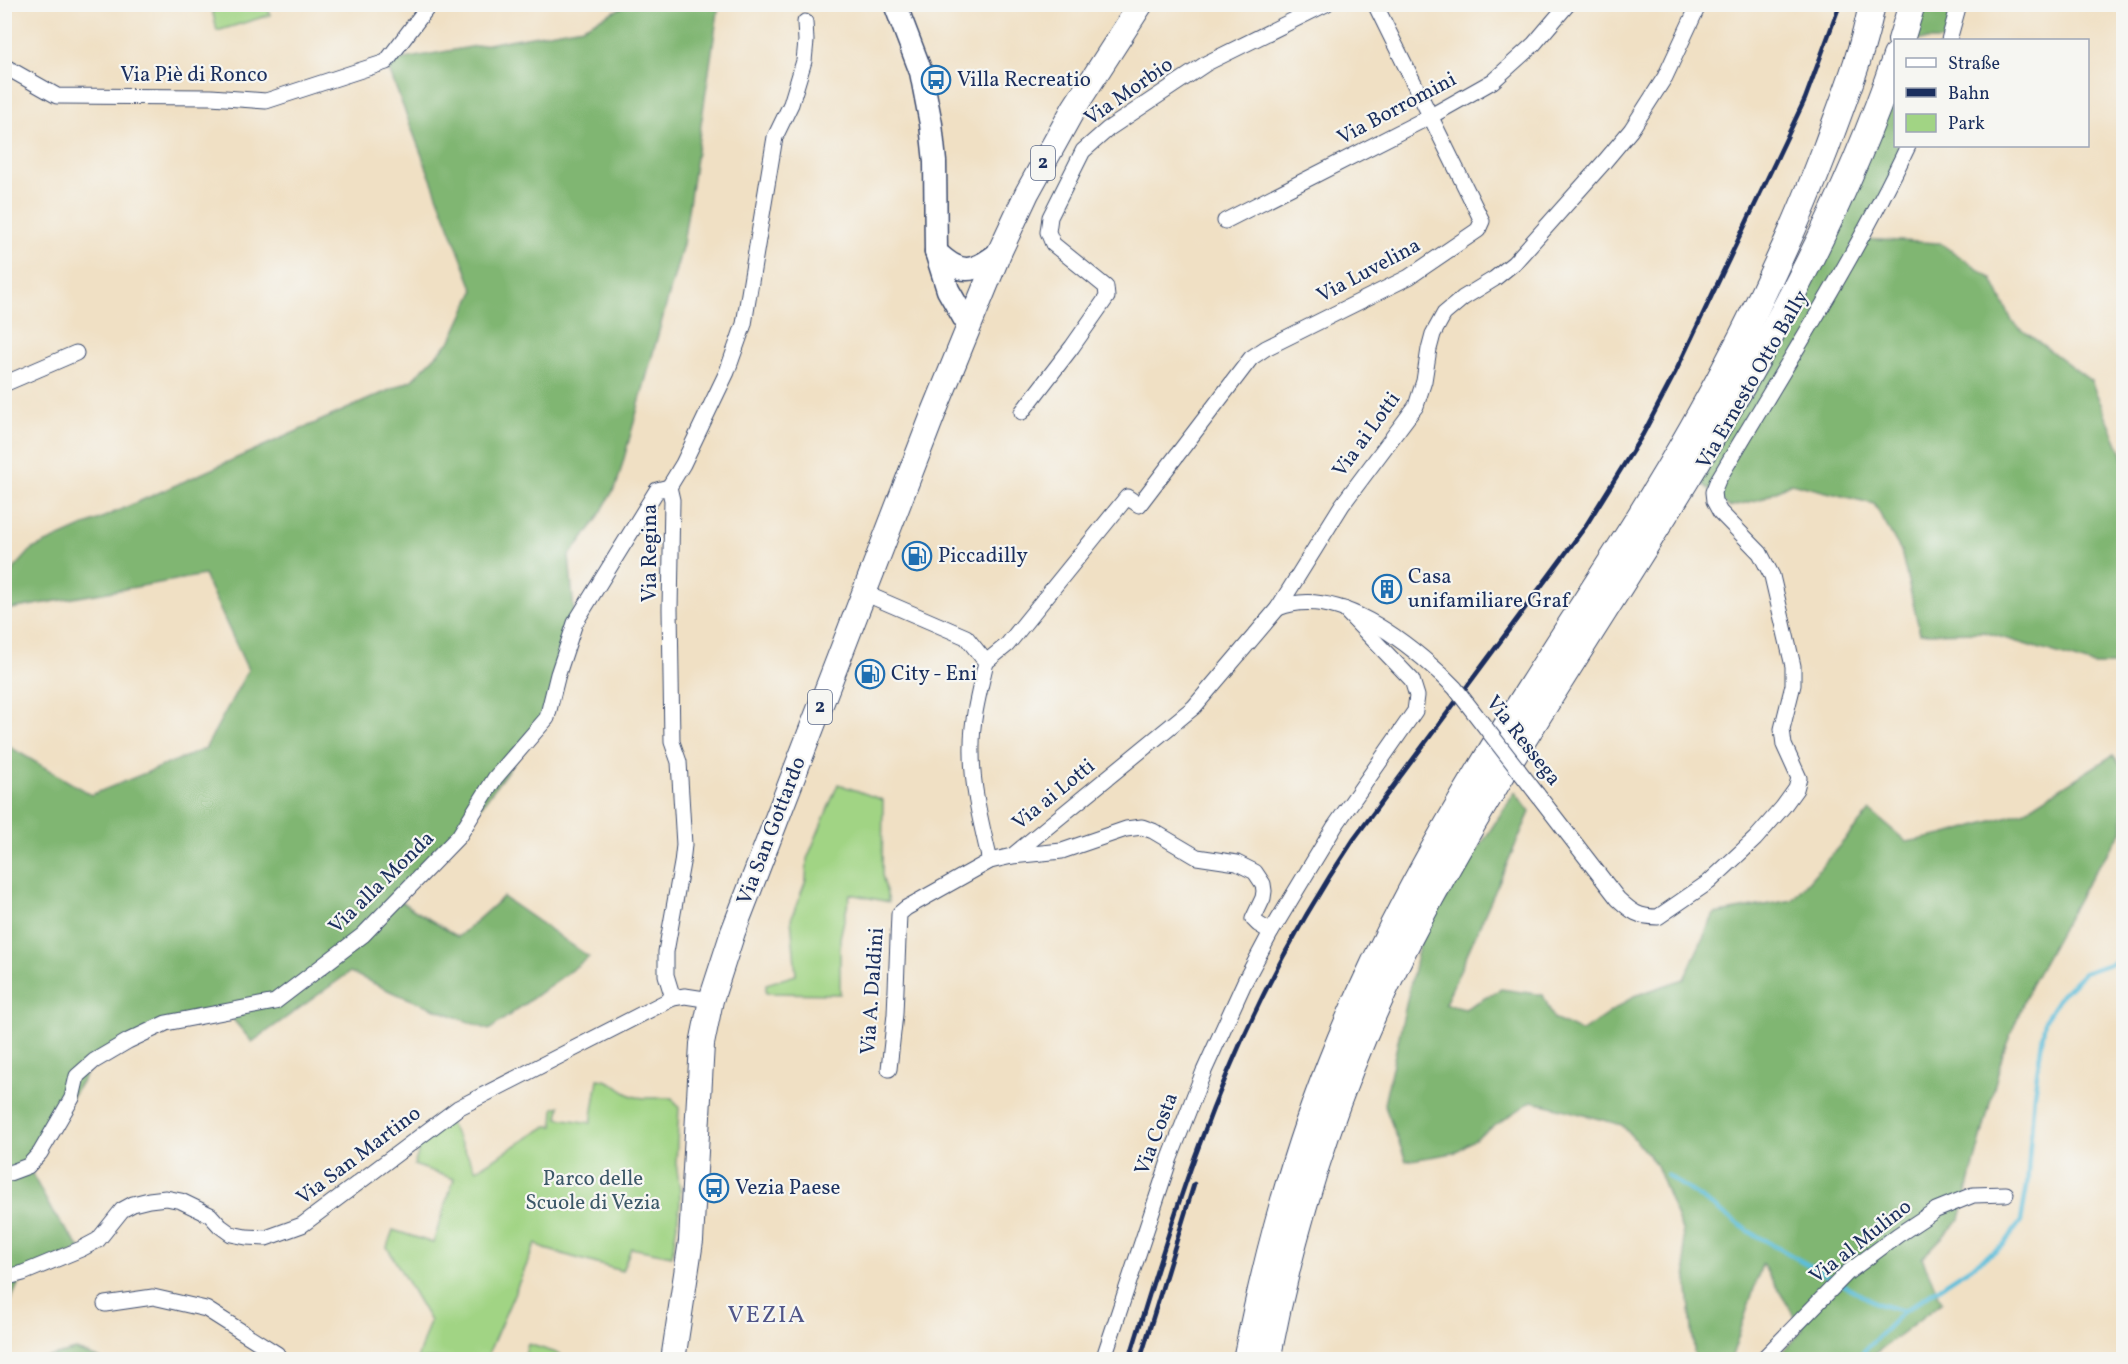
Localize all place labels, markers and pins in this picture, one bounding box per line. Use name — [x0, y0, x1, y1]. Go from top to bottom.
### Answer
bus stop icon: Villa Recreatio — [920, 64, 952, 96]
place label: Villa Recreatio — [957, 66, 1091, 95]
fuel station icon: Piccadilly — [901, 540, 933, 572]
place label: Piccadilly — [938, 542, 1028, 571]
place label: Casa unifamiliare Graf — [1408, 563, 1571, 616]
building icon: Casa unifamiliare Graf — [1371, 573, 1403, 605]
fuel station icon: City - Eni — [854, 658, 886, 690]
place label: City - Eni — [891, 660, 977, 689]
bus stop icon: Vezia Paese — [698, 1172, 730, 1204]
place label: Vezia Paese — [735, 1174, 840, 1203]

